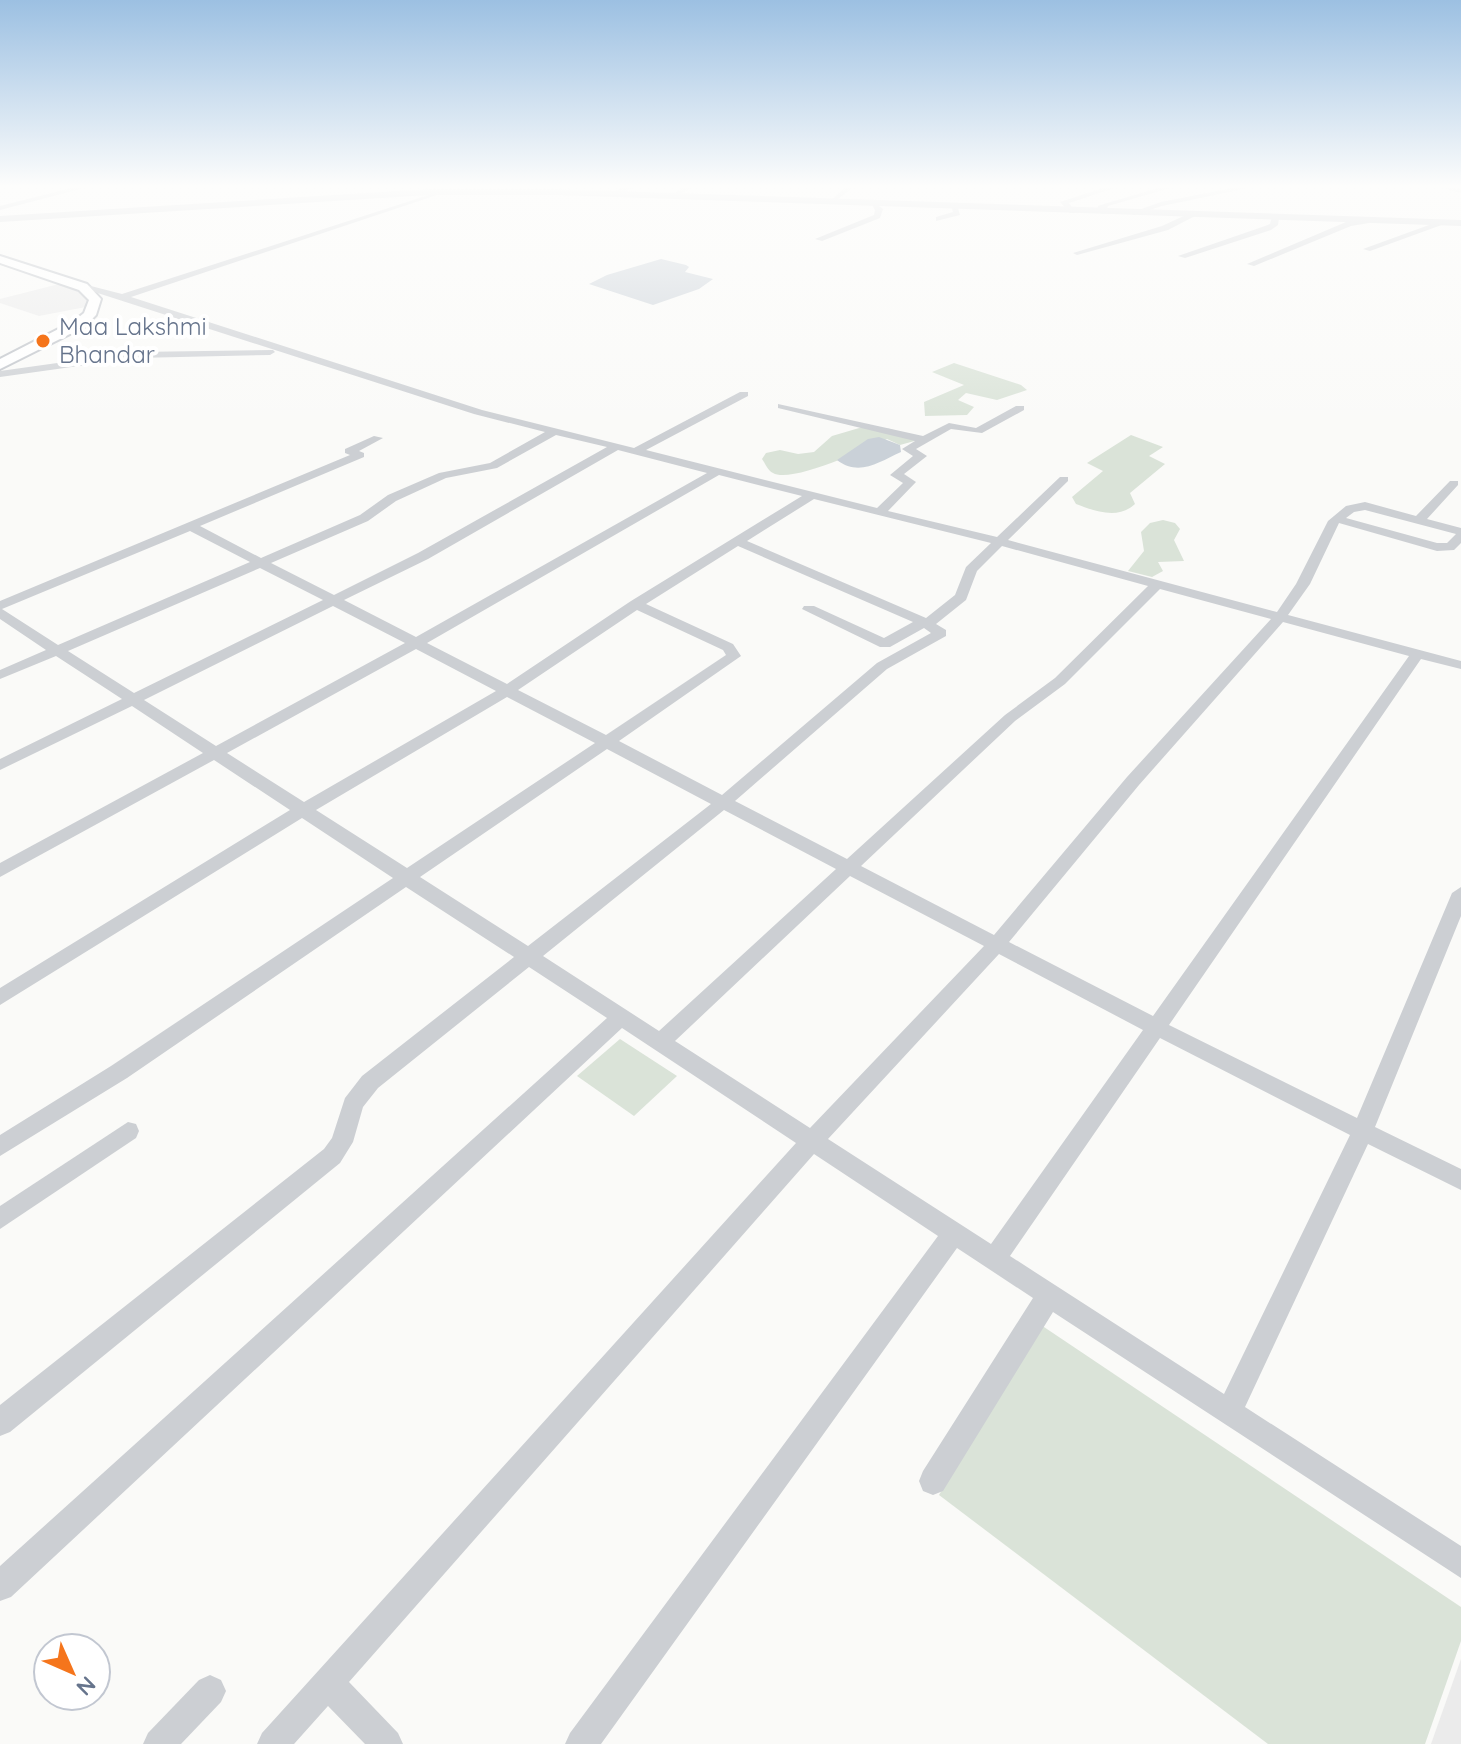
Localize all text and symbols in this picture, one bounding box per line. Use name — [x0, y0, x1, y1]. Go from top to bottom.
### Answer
place label: Maa Lakshmi Bhandar — [59, 311, 207, 369]
marker: Maa Lakshmi Bhandar — [34, 332, 52, 350]
north arrow — [32, 1632, 112, 1712]
text: N — [71, 1671, 102, 1702]

